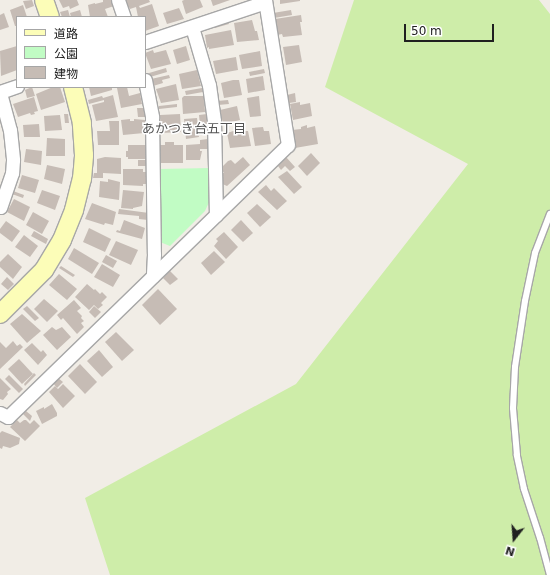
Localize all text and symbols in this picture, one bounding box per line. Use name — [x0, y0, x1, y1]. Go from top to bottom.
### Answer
legend — [16, 16, 146, 88]
scale bar — [406, 16, 496, 42]
text: 50 m — [411, 24, 442, 38]
text: 道路 — [54, 27, 78, 41]
text: 公園 — [54, 47, 78, 61]
text: 建物 — [54, 67, 78, 81]
district label: あかつき台五丁目 — [142, 121, 246, 137]
north arrow — [494, 519, 534, 559]
text: N — [504, 543, 517, 559]

